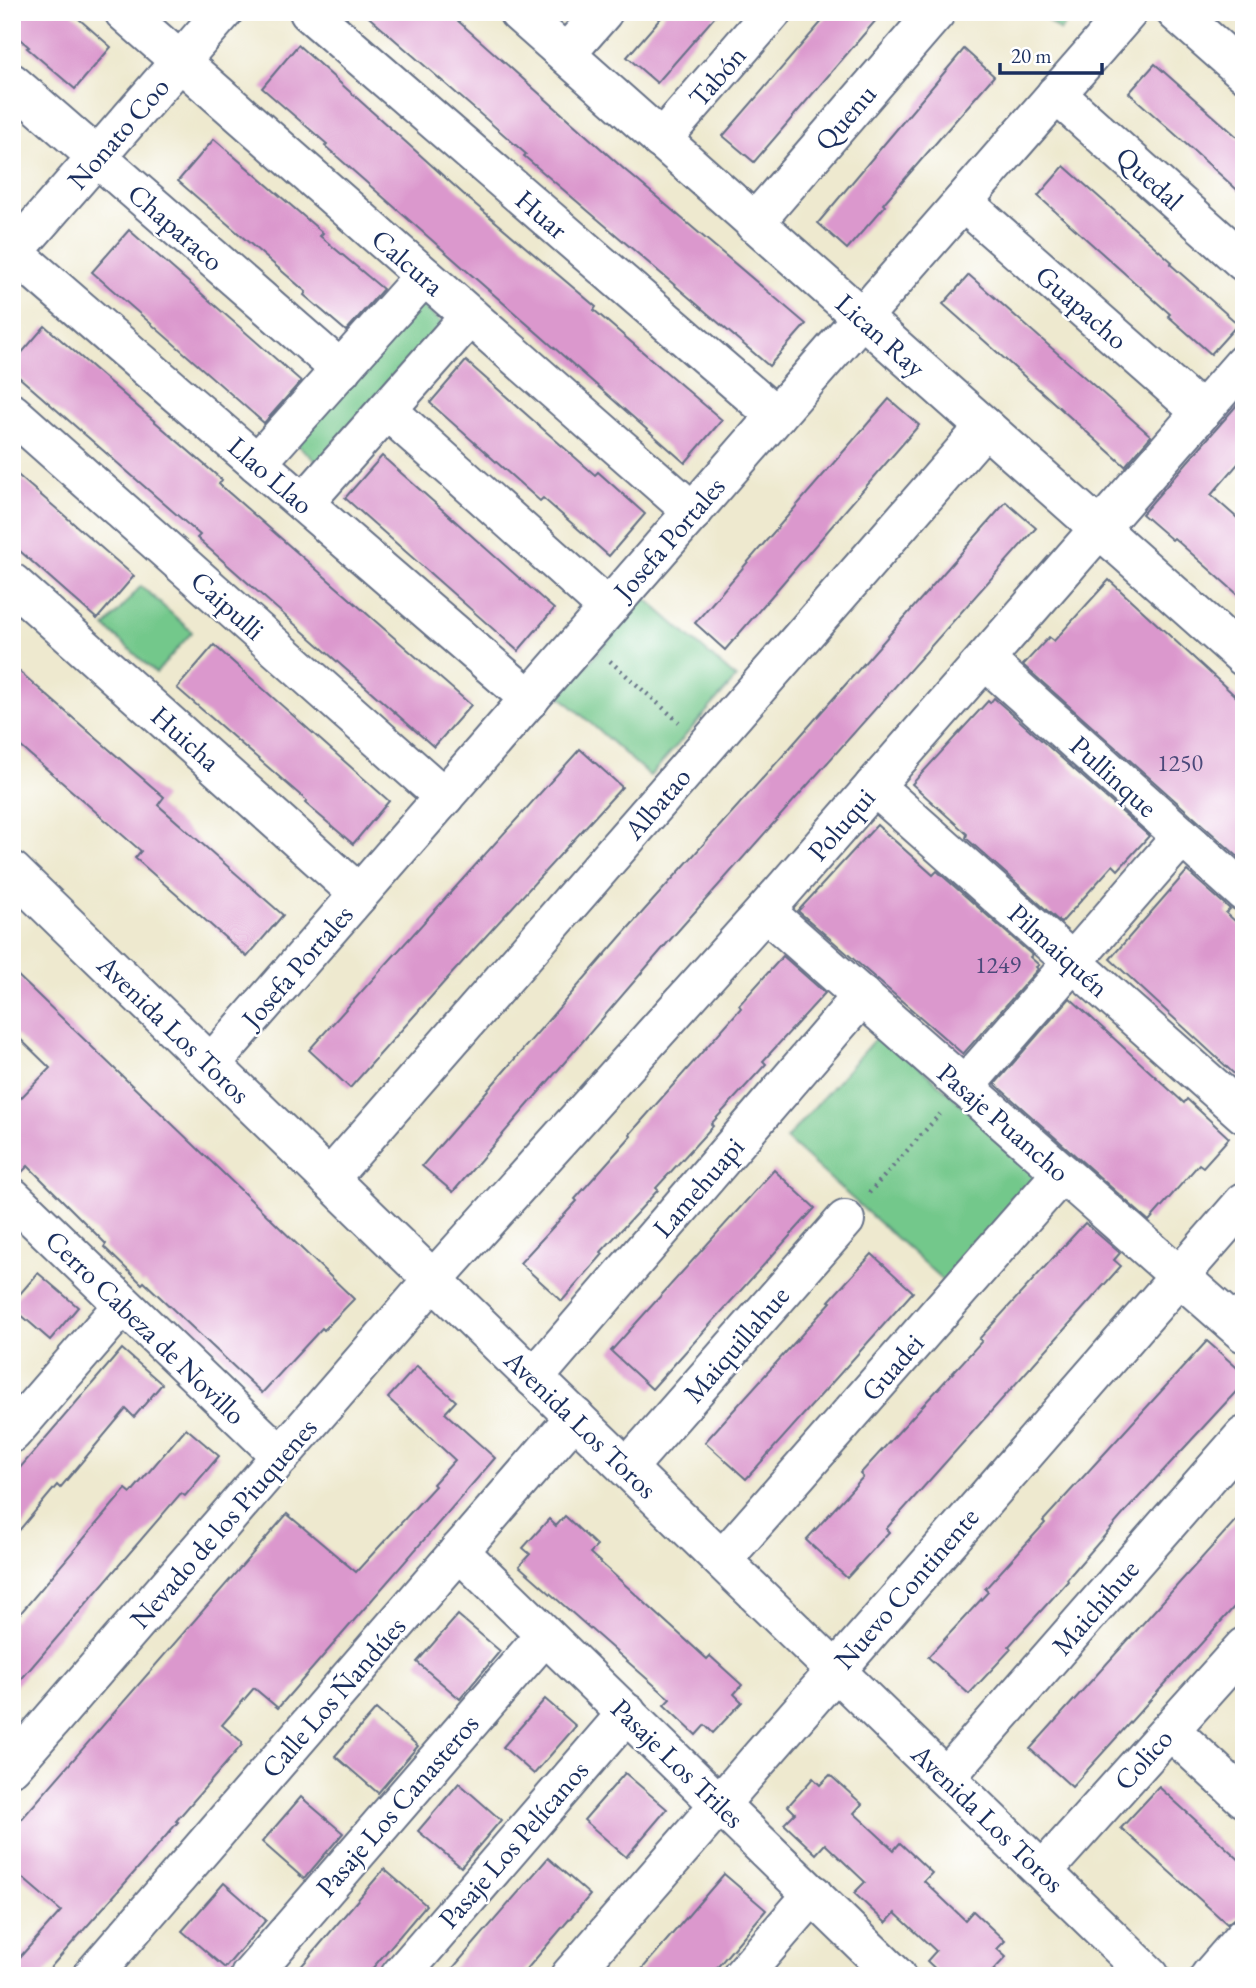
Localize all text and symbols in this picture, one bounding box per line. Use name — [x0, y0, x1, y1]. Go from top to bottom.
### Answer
scale bar — [1000, 32, 1102, 76]
street label: Tabón — [680, 38, 754, 114]
text: 20 m — [1011, 42, 1052, 69]
street label: Nonato Coo — [59, 69, 177, 197]
street label: Quenu — [806, 76, 884, 158]
street label: Quedal — [1109, 138, 1192, 218]
street label: Chaparaco — [120, 175, 232, 279]
street label: Huar — [508, 181, 576, 247]
street label: Calcura — [364, 221, 452, 304]
street label: Guapacho — [1028, 257, 1136, 357]
street label: Lican Ray — [829, 285, 934, 385]
street label: Llao Llao — [221, 428, 321, 522]
street label: Josefa Portales — [604, 469, 733, 609]
street label: Caipulli — [183, 562, 273, 648]
street label: Huicha — [144, 697, 229, 779]
street label: Pullinque — [1063, 727, 1165, 825]
house number: 1250 — [1157, 747, 1203, 778]
street label: Albatao — [615, 759, 698, 848]
street label: Poluqui — [799, 780, 883, 868]
street label: Pilmaiquén — [1001, 895, 1117, 1005]
street label: Josefa Portales — [232, 897, 361, 1037]
street label: Avenida Los Toros — [89, 946, 258, 1111]
house number: 1249 — [975, 949, 1022, 980]
street label: Pasaje Puancho — [930, 1055, 1078, 1189]
street label: Lamehuapi — [644, 1129, 752, 1245]
street label: Cerro Cabeza de Novillo — [38, 1222, 254, 1432]
street label: Maiquillahue — [675, 1278, 797, 1410]
street label: Guadei — [853, 1326, 931, 1408]
street label: Avenida Los Toros — [496, 1341, 665, 1506]
street label: Nevado de los Piuquenes — [122, 1410, 324, 1636]
street label: Nuevo Continente — [826, 1499, 986, 1677]
street label: Maichihue — [1044, 1552, 1147, 1662]
street label: Calle Los Ñandúes — [253, 1609, 413, 1785]
street label: Pasaje Los Triles — [604, 1690, 752, 1836]
street label: Pasaje Los Canasteros — [308, 1706, 486, 1904]
street label: Colico — [1106, 1720, 1180, 1798]
street label: Avenida Los Toros — [903, 1735, 1072, 1900]
street label: Pasaje Los Pelícanos — [430, 1752, 596, 1936]

